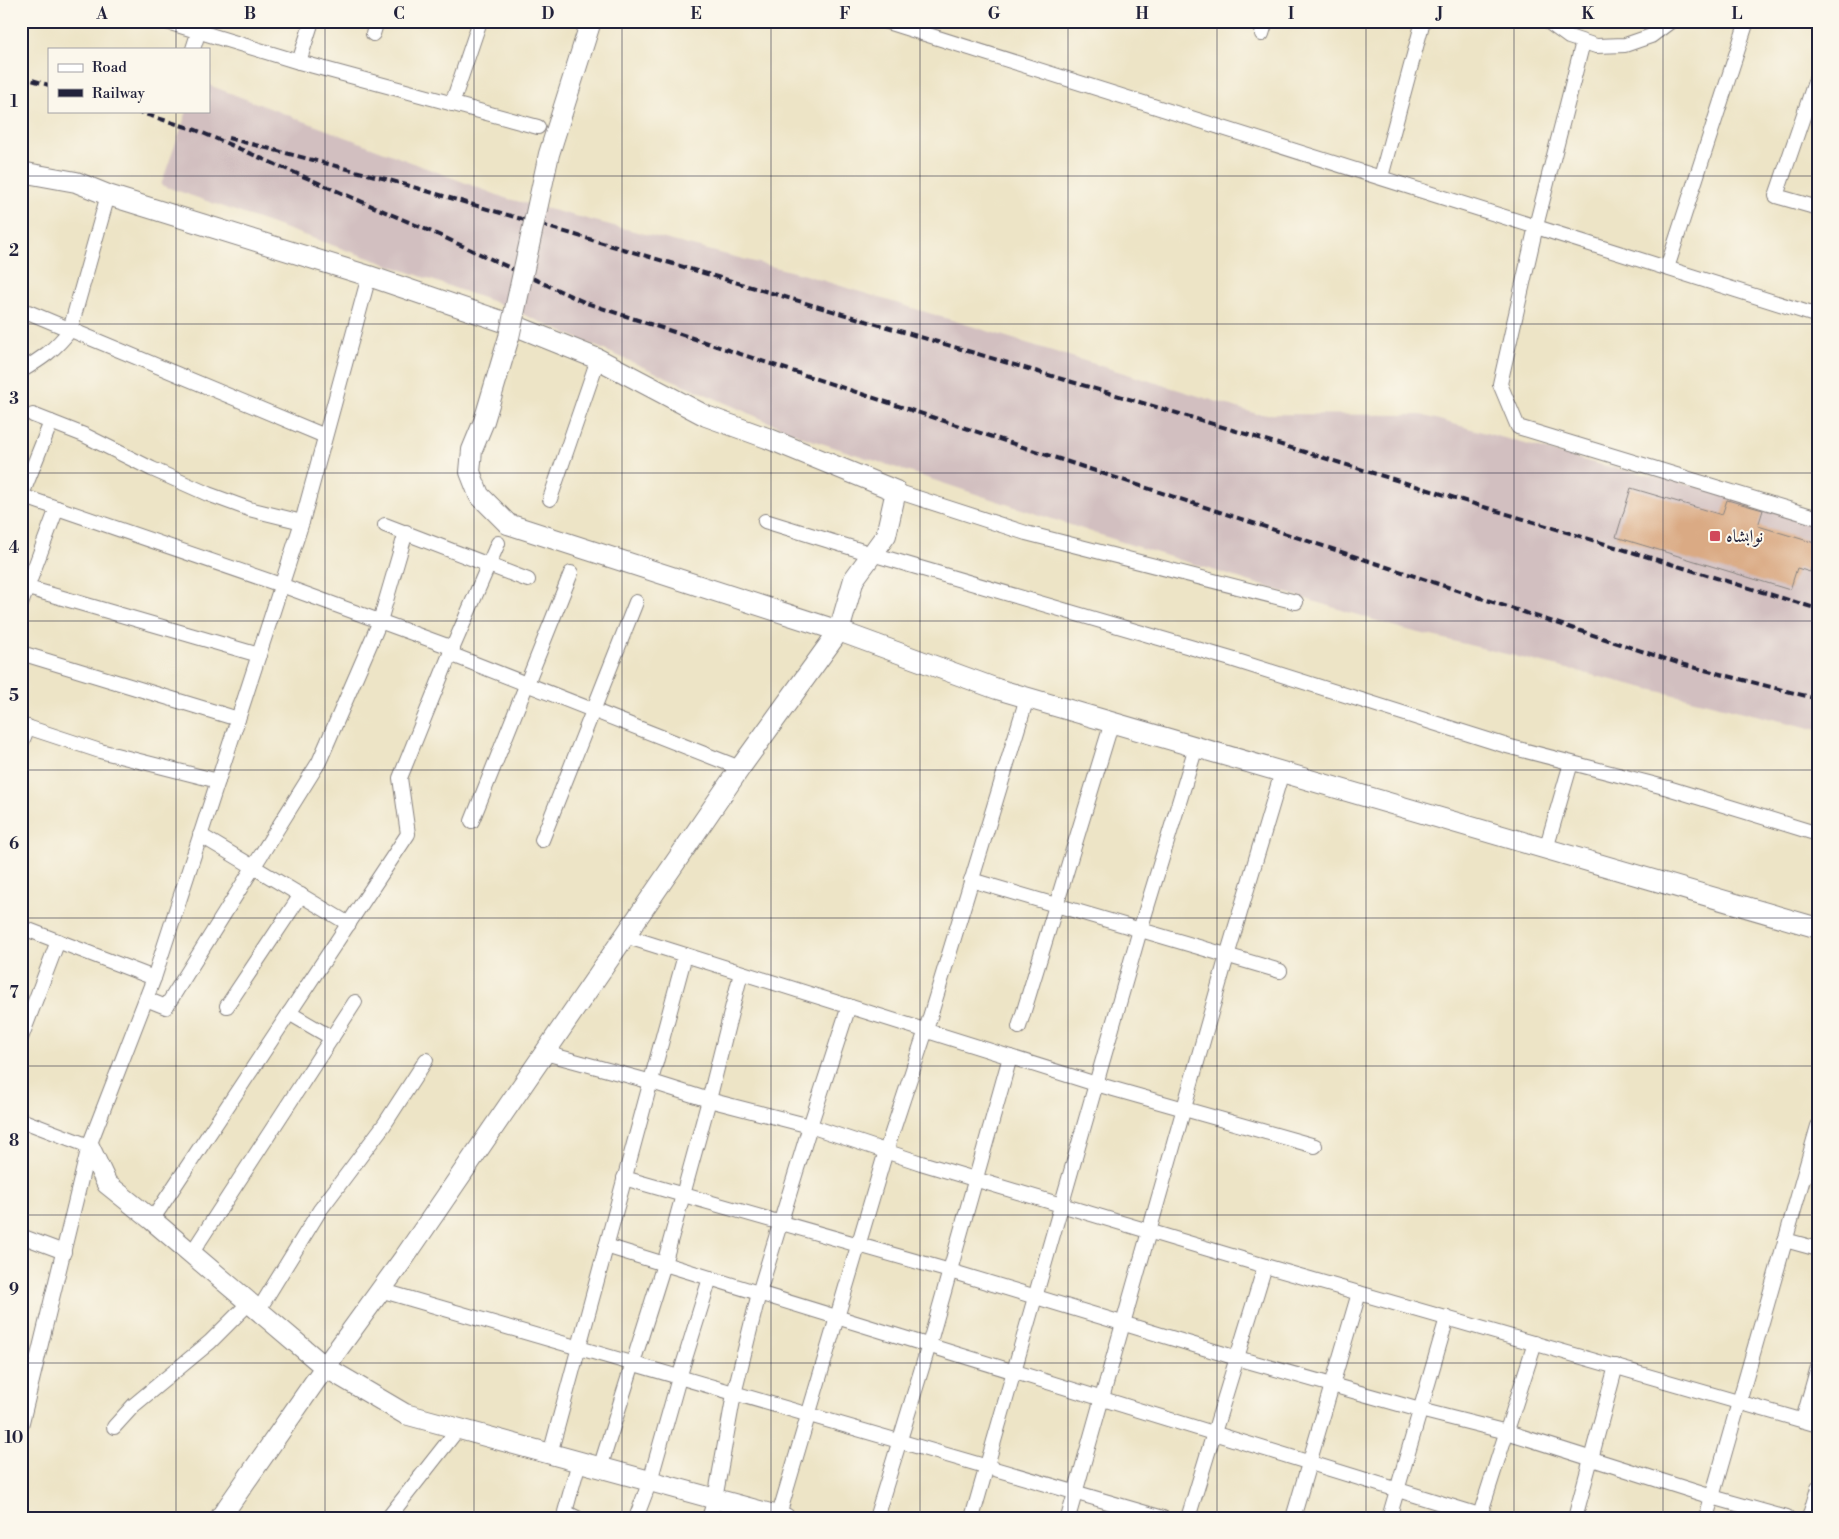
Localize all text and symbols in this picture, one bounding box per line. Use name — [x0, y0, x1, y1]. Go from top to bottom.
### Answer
text: A — [95, 4, 108, 24]
text: B — [244, 4, 256, 24]
text: C — [393, 4, 405, 24]
text: D — [542, 4, 555, 24]
text: E — [690, 4, 702, 24]
text: F — [839, 4, 851, 24]
text: G — [988, 4, 1001, 24]
text: H — [1135, 4, 1149, 24]
text: I — [1288, 4, 1294, 24]
text: J — [1435, 4, 1443, 24]
text: K — [1582, 4, 1596, 24]
text: L — [1732, 4, 1743, 24]
legend — [48, 48, 210, 112]
text: Road — [92, 58, 127, 77]
text: Railway — [92, 84, 146, 103]
text: 1 — [10, 92, 18, 112]
text: 2 — [9, 241, 19, 261]
text: 3 — [9, 389, 19, 409]
place label: نوابشاہ — [1726, 525, 1763, 548]
marker: نوابشاہ — [1708, 529, 1722, 543]
text: 4 — [9, 538, 20, 558]
text: 5 — [9, 686, 19, 706]
text: 6 — [9, 834, 19, 854]
text: 7 — [9, 983, 19, 1003]
text: 8 — [9, 1131, 19, 1151]
text: 9 — [9, 1280, 19, 1300]
text: 10 — [5, 1428, 23, 1448]

